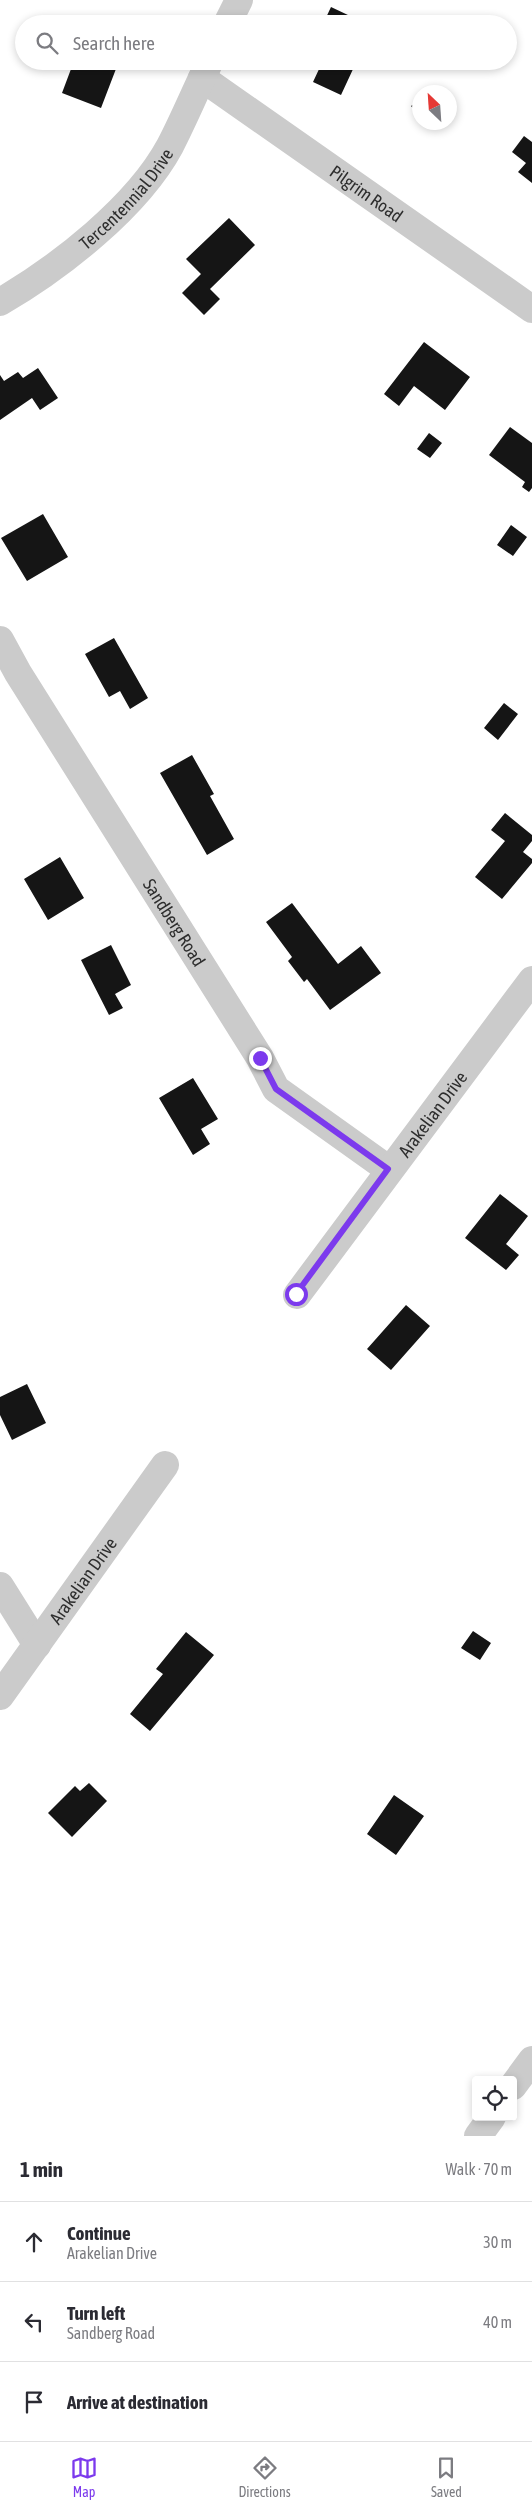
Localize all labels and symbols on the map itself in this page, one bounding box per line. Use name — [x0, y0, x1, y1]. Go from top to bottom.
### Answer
north arrow — [412, 85, 457, 130]
street label: Tercentennial Drive — [75, 144, 177, 253]
street label: Pilgrim Road — [326, 161, 407, 226]
street label: Sandberg Road — [139, 875, 210, 970]
route end — [249, 1047, 272, 1070]
street label: Arakelian Drive — [393, 1067, 471, 1161]
route start — [285, 1283, 308, 1306]
street label: Arakelian Drive — [45, 1533, 121, 1628]

